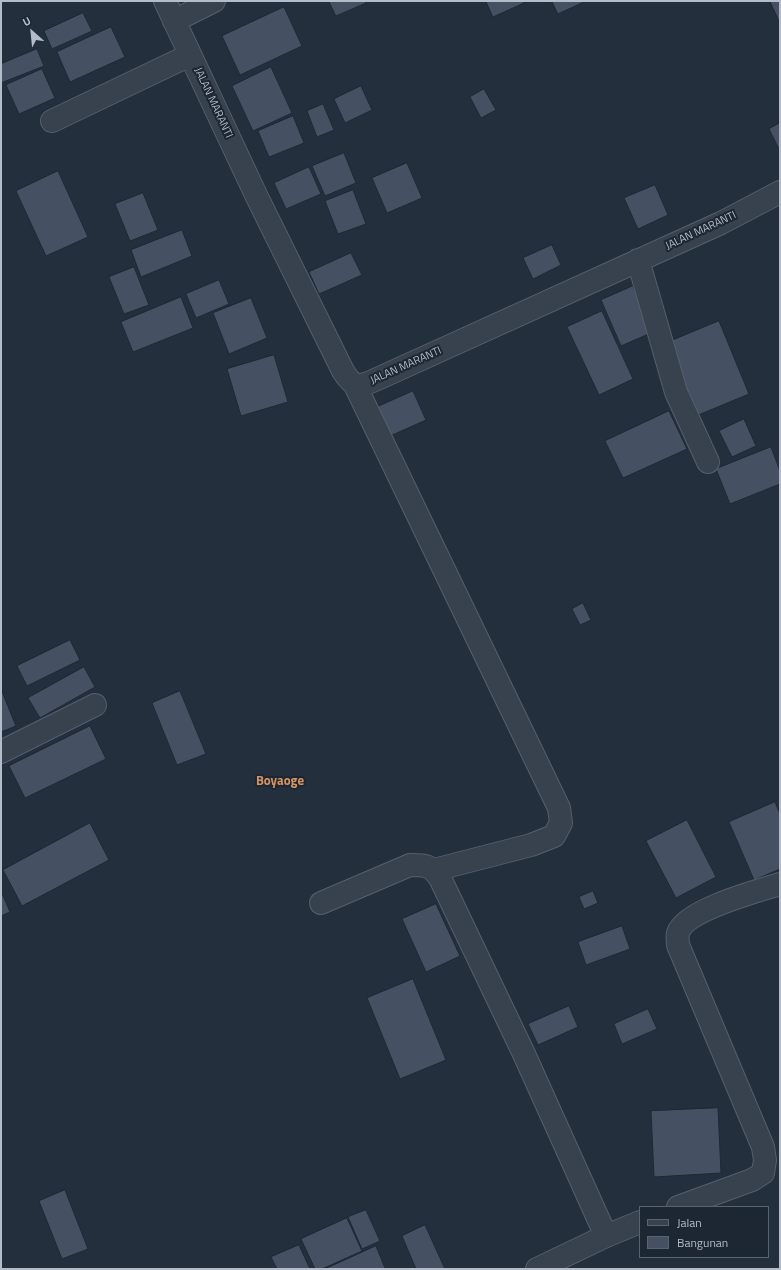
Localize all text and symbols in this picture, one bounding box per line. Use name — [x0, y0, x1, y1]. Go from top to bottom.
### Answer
north arrow — [12, 12, 52, 52]
text: U — [20, 13, 33, 30]
street label: JALAN MARANTI — [191, 66, 235, 140]
street label: JALAN MARANTI — [664, 209, 738, 253]
street label: JALAN MARANTI — [368, 344, 444, 388]
district label: Boyaoge — [256, 774, 304, 790]
legend — [639, 1206, 769, 1258]
text: Jalan — [677, 1213, 702, 1232]
text: Bangunan — [677, 1233, 728, 1252]

